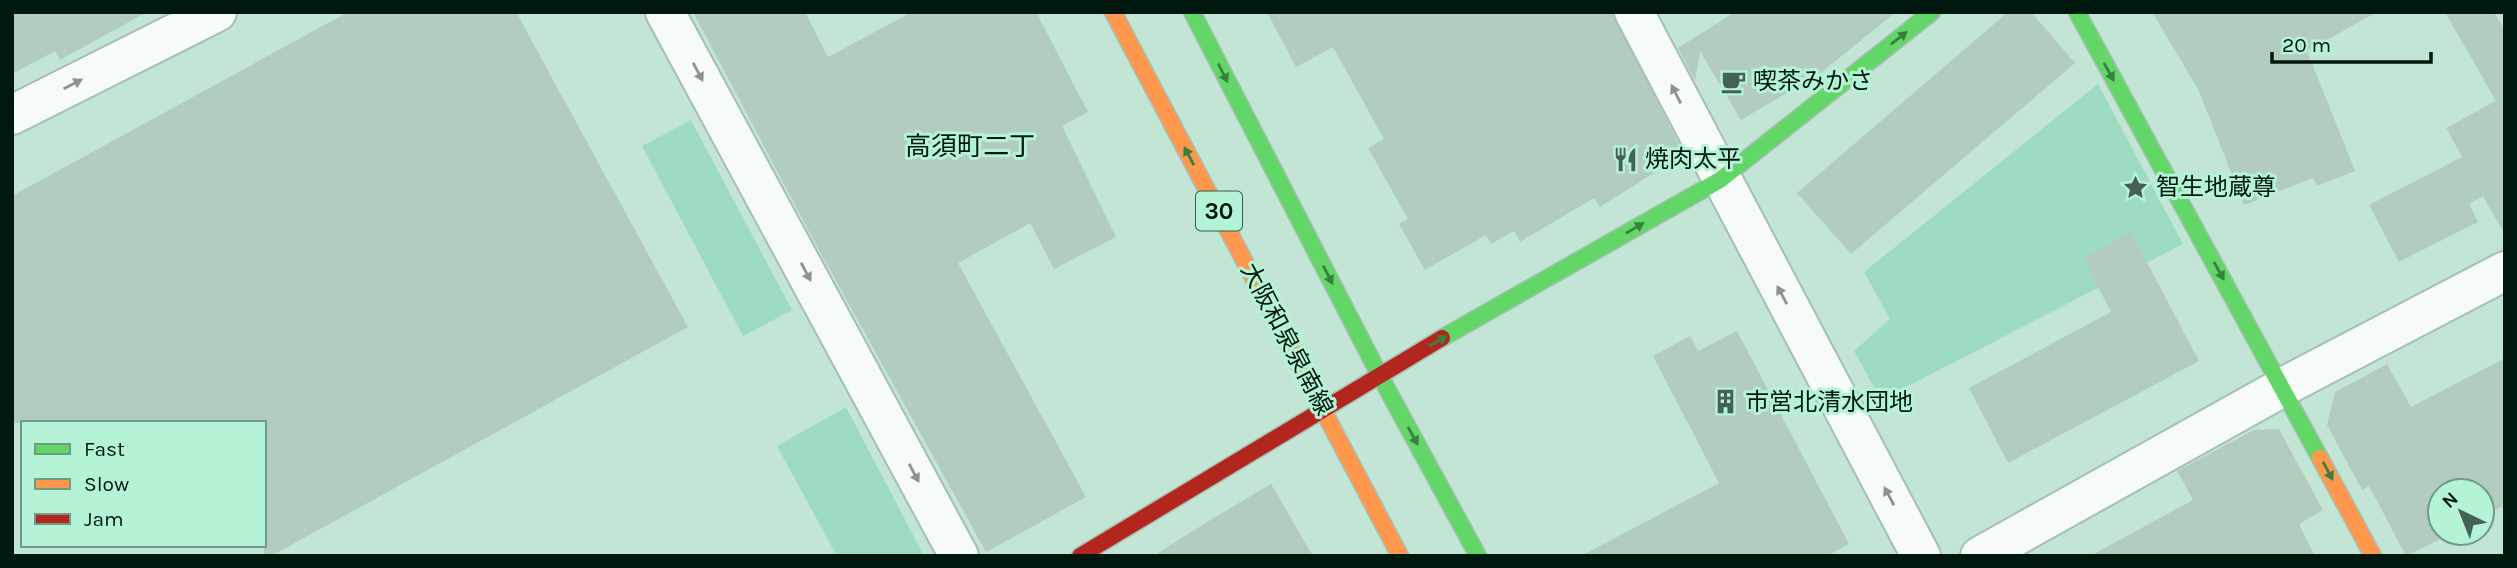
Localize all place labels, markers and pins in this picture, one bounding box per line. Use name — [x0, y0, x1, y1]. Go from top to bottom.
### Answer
cafe icon: 喫茶みかさ — [1719, 67, 1747, 95]
place label: 喫茶みかさ — [1753, 67, 1873, 95]
restaurant icon: 焼肉太平 — [1611, 145, 1639, 173]
place label: 焼肉太平 — [1645, 145, 1741, 173]
place icon: 智生地蔵尊 — [2122, 173, 2150, 201]
place label: 智生地蔵尊 — [2156, 173, 2276, 201]
building icon: 市営北清水団地 — [1711, 388, 1739, 416]
place label: 市営北清水団地 — [1745, 388, 1913, 416]

